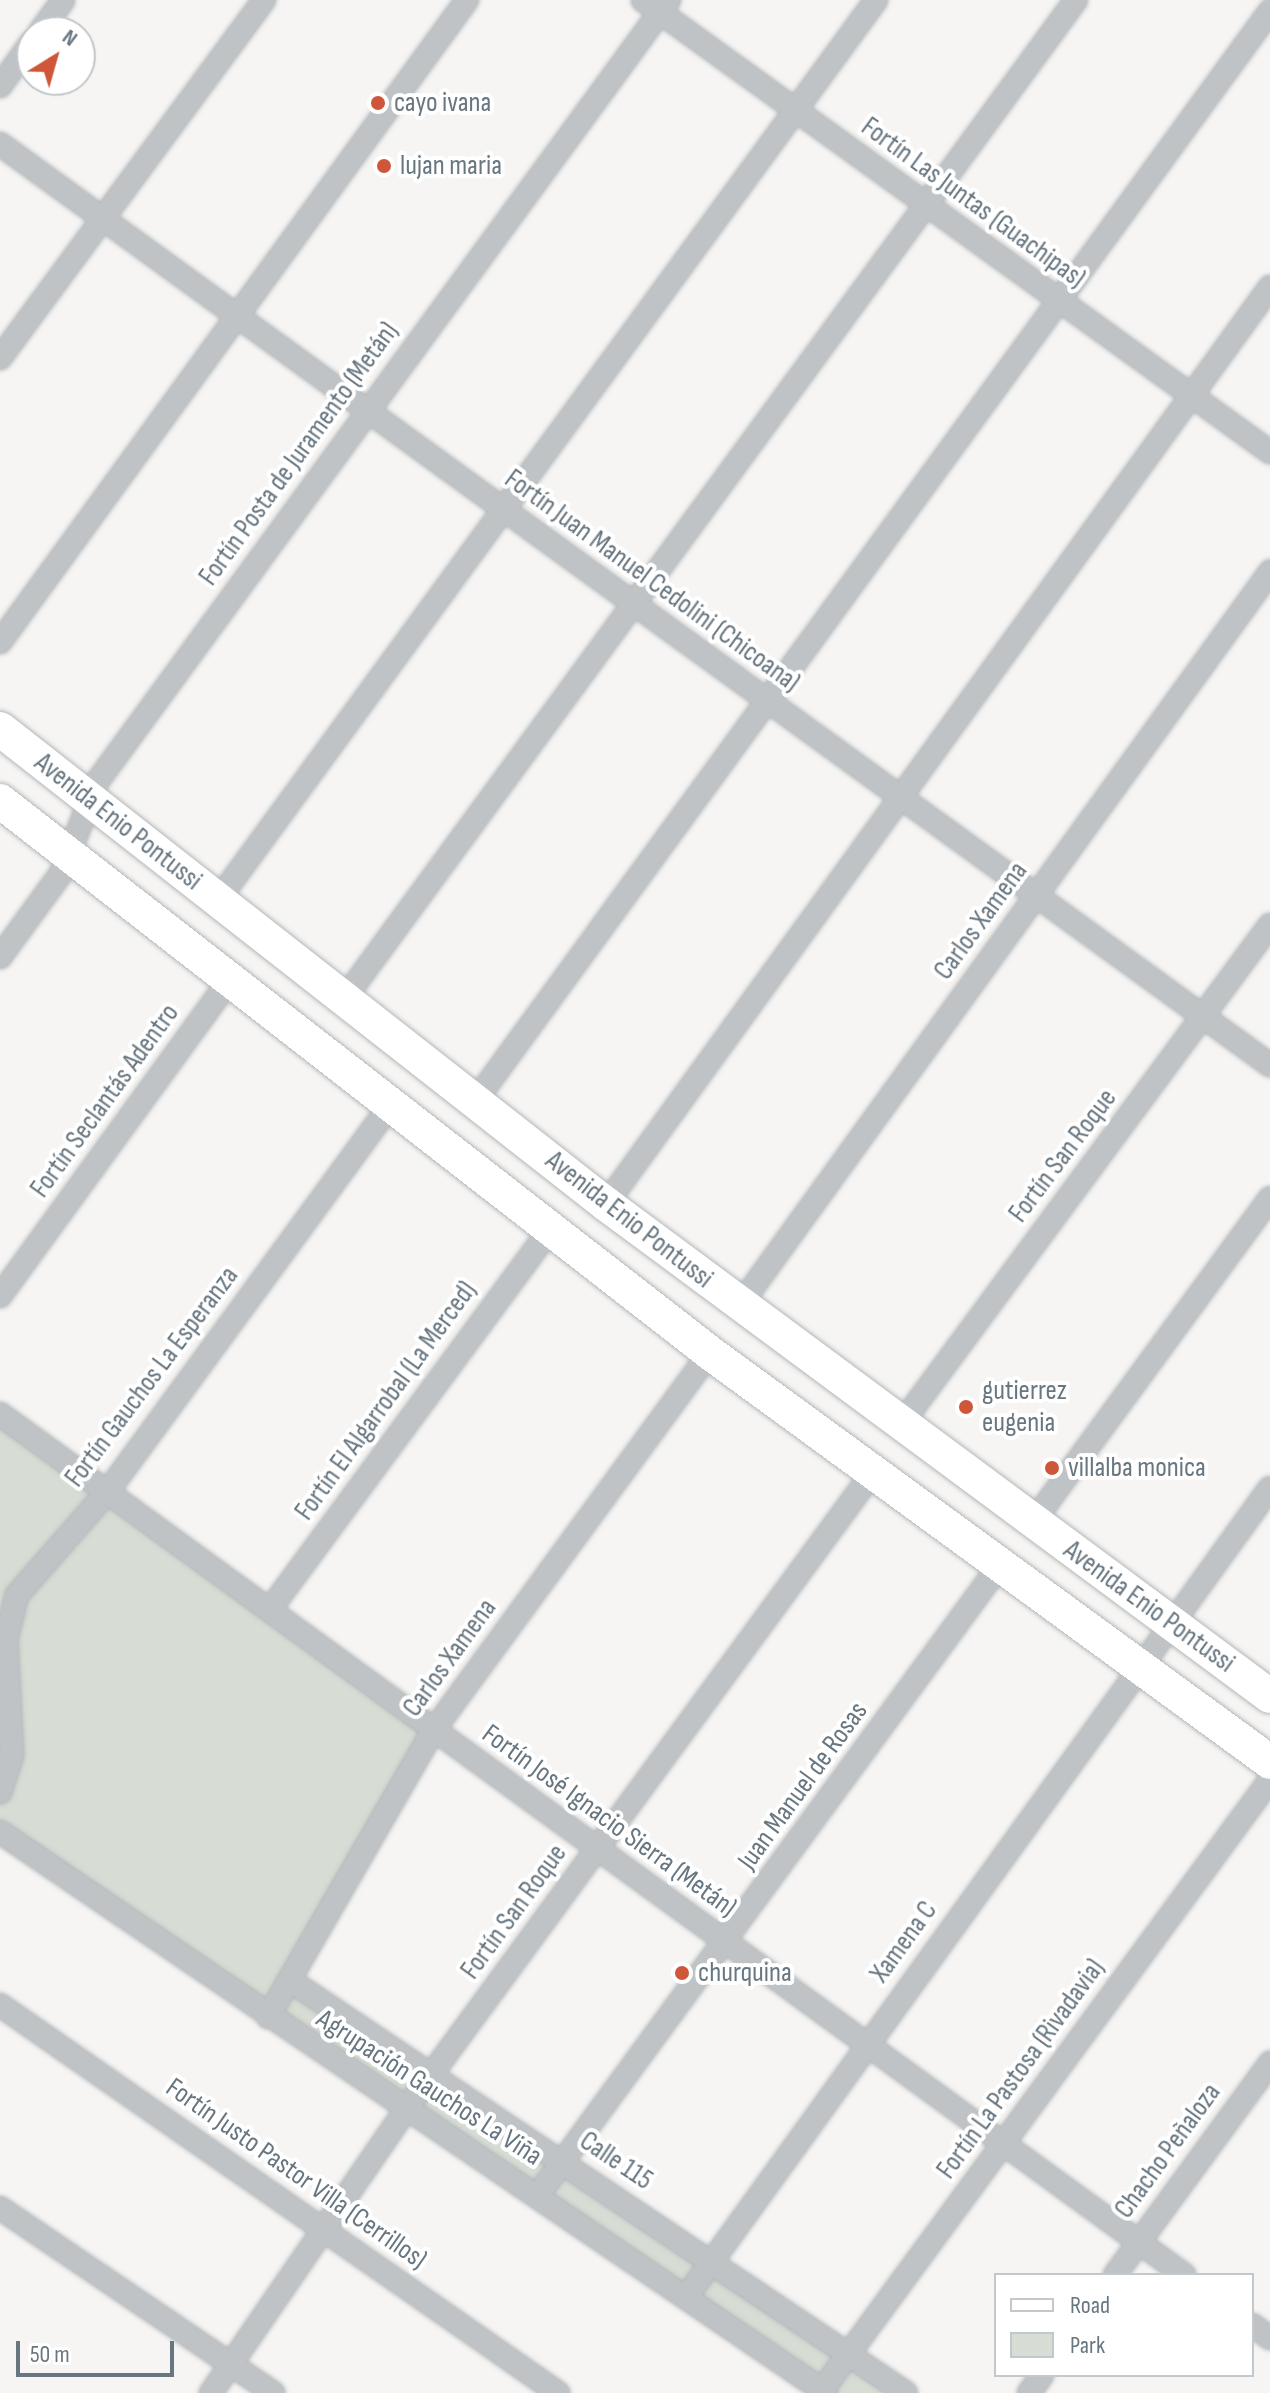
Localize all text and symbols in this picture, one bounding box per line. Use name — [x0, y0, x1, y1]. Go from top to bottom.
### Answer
north arrow — [16, 16, 96, 96]
text: N — [57, 24, 82, 52]
place label: cayo ivana — [394, 86, 491, 120]
marker: cayo ivana — [369, 94, 387, 112]
street label: Fortín Las Juntas (Guachipas) — [854, 110, 1092, 296]
place label: lujan maria — [400, 149, 502, 183]
marker: lujan maria — [375, 157, 393, 175]
street label: Fortín Posta de Juramento (Metán) — [192, 316, 406, 592]
street label: Fortín Juan Manuel Cedolini (Chicoana) — [498, 463, 806, 699]
street label: Avenida Enio Pontussi — [28, 746, 208, 898]
street label: Carlos Xamena — [927, 855, 1035, 987]
street label: Fortín Seclantás Adentro — [23, 998, 187, 1204]
street label: Fortín San Roque — [1002, 1083, 1124, 1229]
street label: Avenida Enio Pontussi — [539, 1144, 719, 1296]
street label: Fortín Gauchos La Esperanza — [58, 1260, 246, 1494]
street label: Fortín El Algarrobal (La Merced) — [288, 1275, 484, 1527]
place label: gutierrez eugenia — [982, 1374, 1067, 1440]
marker: gutierrez eugenia — [957, 1398, 975, 1416]
place label: villalba monica — [1068, 1451, 1206, 1485]
marker: villalba monica — [1043, 1459, 1061, 1477]
street label: Avenida Enio Pontussi — [1057, 1534, 1241, 1680]
street label: Carlos Xamena — [396, 1592, 504, 1724]
street label: Juan Manuel de Rosas — [731, 1696, 875, 1876]
street label: Fortín José Ignacio Sierra (Metán) — [475, 1717, 743, 1925]
street label: Fortín San Roque — [454, 1838, 574, 1986]
street label: Xamena C — [863, 1895, 945, 1989]
street label: Fortín La Pastosa (Rivadavia) — [930, 1952, 1112, 2186]
place label: churquina — [698, 1956, 792, 1990]
marker: churquina — [673, 1964, 691, 1982]
street label: Agrupación Gauchos La Viña — [310, 2003, 548, 2173]
street label: Fortín Justo Pastor Villa (Cerrillos) — [159, 2071, 433, 2277]
street label: Chacho Peñaloza — [1108, 2077, 1228, 2225]
street label: Calle 115 — [573, 2124, 659, 2198]
legend — [994, 2273, 1254, 2377]
text: Road — [1070, 2291, 1110, 2320]
scale bar — [20, 2325, 178, 2375]
text: Park — [1070, 2331, 1105, 2360]
text: 50 m — [30, 2340, 70, 2369]

